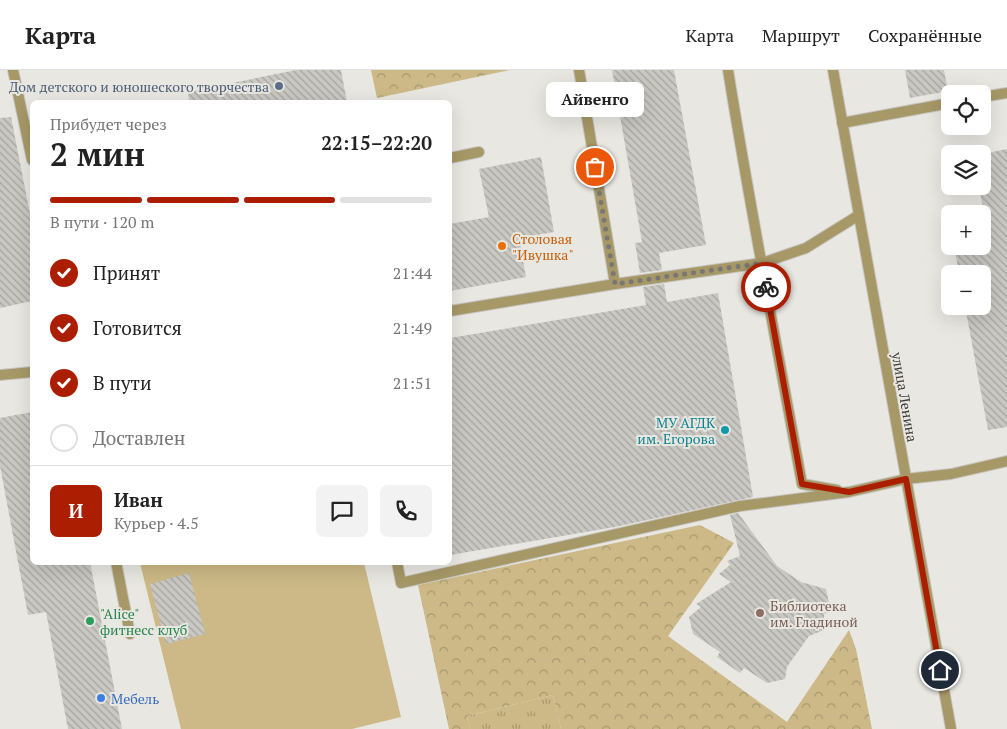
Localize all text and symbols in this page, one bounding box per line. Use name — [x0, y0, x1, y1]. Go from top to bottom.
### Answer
text: Карта — [25, 19, 96, 51]
text: Карта — [685, 23, 734, 47]
text: Маршрут — [762, 23, 840, 47]
text: Сохранённые — [868, 23, 982, 47]
place label: Дом детского и юношеского творчества — [9, 77, 269, 96]
marker: Дом детского и юношеского творчества — [273, 80, 285, 92]
callout: Айвенго — [546, 82, 644, 117]
map controls — [941, 85, 991, 315]
button: locate — [941, 85, 991, 135]
text: Айвенго — [561, 88, 629, 110]
text: Прибудет через — [50, 113, 167, 135]
text: 22:15–22:20 — [321, 130, 432, 155]
text: 2 мин — [50, 133, 145, 175]
button: layers — [941, 145, 991, 195]
pin — [574, 146, 616, 188]
icon: bag — [581, 153, 609, 181]
button: + — [941, 205, 991, 255]
text: В пути · 120 m — [50, 211, 154, 233]
place label: Столовая "Ивушка" — [512, 229, 574, 264]
marker: Столовая "Ивушка" — [496, 240, 508, 252]
icon: check — [50, 259, 78, 287]
text: Принят — [93, 260, 160, 285]
text: 21:44 — [393, 262, 432, 284]
courier — [741, 262, 791, 312]
button: − — [941, 265, 991, 315]
icon: bike — [752, 273, 780, 301]
icon: check — [50, 314, 78, 342]
text: Готовится — [93, 315, 182, 340]
text: 21:49 — [393, 317, 432, 339]
street label: улица Ленина — [888, 350, 922, 443]
icon: check — [50, 369, 78, 397]
text: В пути — [93, 370, 152, 395]
text: 21:51 — [393, 372, 432, 394]
place label: МУ АГДК им. Егорова — [637, 413, 716, 448]
marker: МУ АГДК им. Егорова — [719, 424, 731, 436]
text: Доставлен — [93, 425, 185, 450]
button: chat — [316, 485, 368, 537]
button: phone — [380, 485, 432, 537]
text: Иван — [114, 487, 163, 512]
text: И — [69, 498, 83, 523]
text: Курьер · 4.5 — [114, 512, 199, 534]
place label: Библиотека им. Гладиной — [770, 596, 858, 631]
place label: "Alice" фитнесс клуб — [100, 604, 187, 639]
marker: Библиотека им. Гладиной — [754, 607, 766, 619]
marker: "Alice" фитнесс клуб — [84, 615, 96, 627]
pin — [919, 649, 961, 691]
icon: home — [926, 656, 954, 684]
place label: Мебель — [111, 689, 159, 708]
marker: Мебель — [95, 692, 107, 704]

